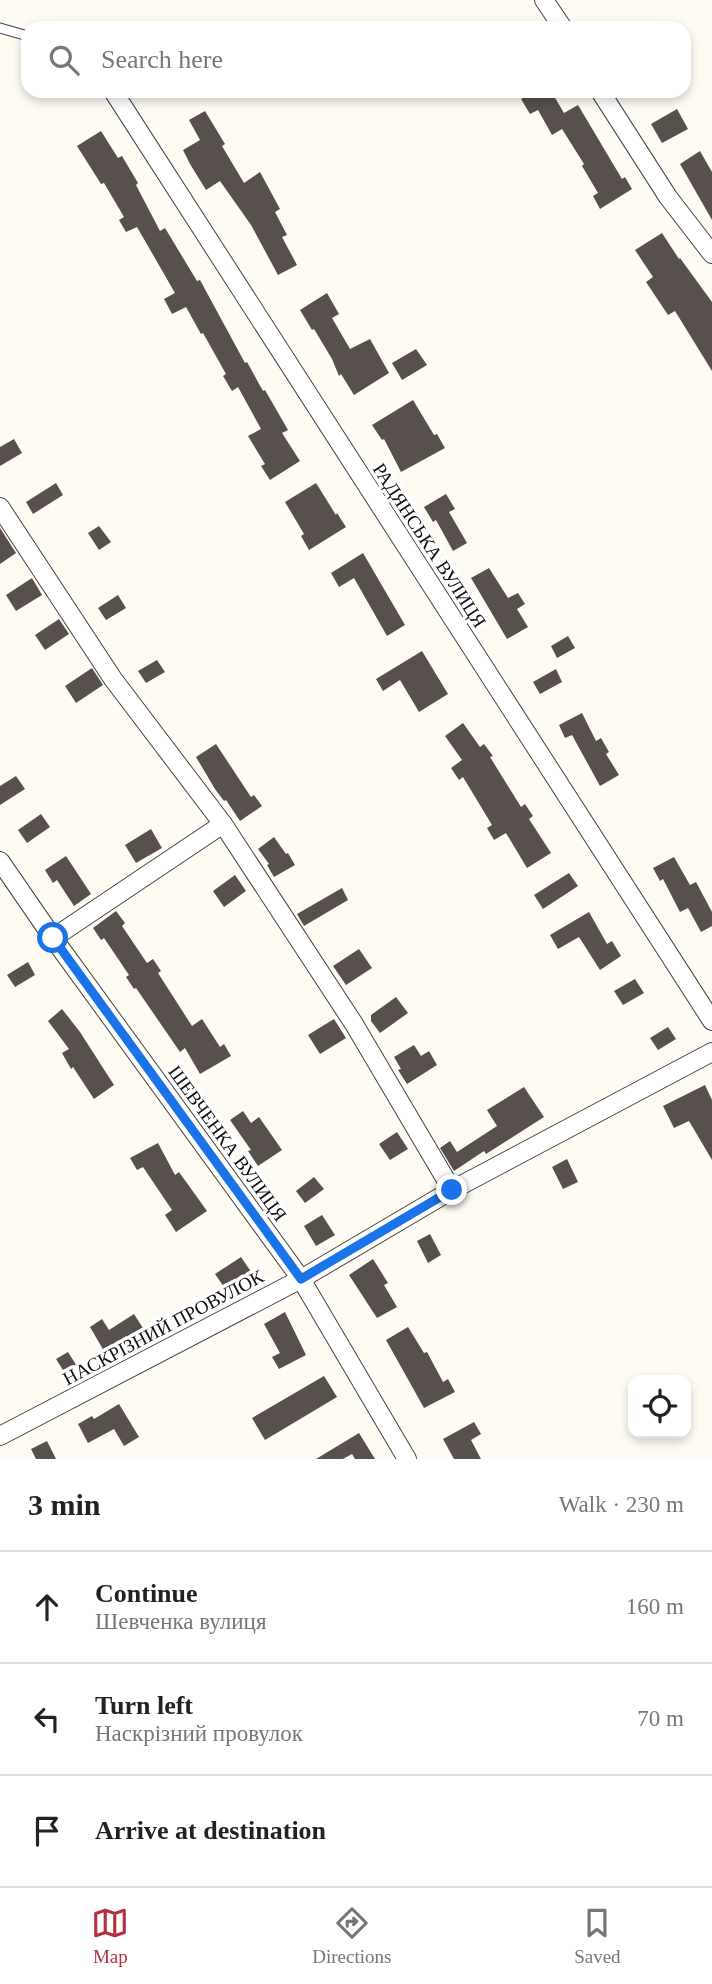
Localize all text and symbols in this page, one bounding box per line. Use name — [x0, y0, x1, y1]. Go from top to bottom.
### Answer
search box — [21, 21, 691, 98]
icon: search — [45, 41, 83, 79]
text: Search here — [101, 45, 223, 74]
street label: РАДЯНСЬКА ВУЛИЦЯ — [369, 459, 491, 632]
route start — [37, 922, 68, 953]
street label: ШЕВЧЕНКА ВУЛИЦЯ — [164, 1062, 291, 1225]
route end — [436, 1174, 467, 1205]
street label: НАСКРІЗНИЙ ПРОВУЛОК — [59, 1265, 267, 1389]
map controls — [628, 1375, 691, 1438]
button: locate — [628, 1375, 691, 1438]
text: 3 min — [28, 1488, 101, 1521]
text: Walk · 230 m — [559, 1492, 684, 1517]
text: Continue — [95, 1579, 198, 1608]
icon: ahead — [28, 1588, 66, 1626]
text: 160 m — [626, 1594, 684, 1619]
text: Шевченка вулиця — [95, 1609, 267, 1634]
text: Turn left — [95, 1691, 193, 1720]
icon: left — [28, 1700, 66, 1738]
text: 70 m — [637, 1706, 684, 1731]
text: Наскрізний провулок — [95, 1721, 303, 1746]
icon: arrive — [28, 1812, 66, 1850]
text: Arrive at destination — [95, 1816, 326, 1845]
tab: Map — [91, 1904, 129, 1968]
tab: Directions — [312, 1904, 391, 1968]
tab: Saved — [574, 1904, 621, 1968]

